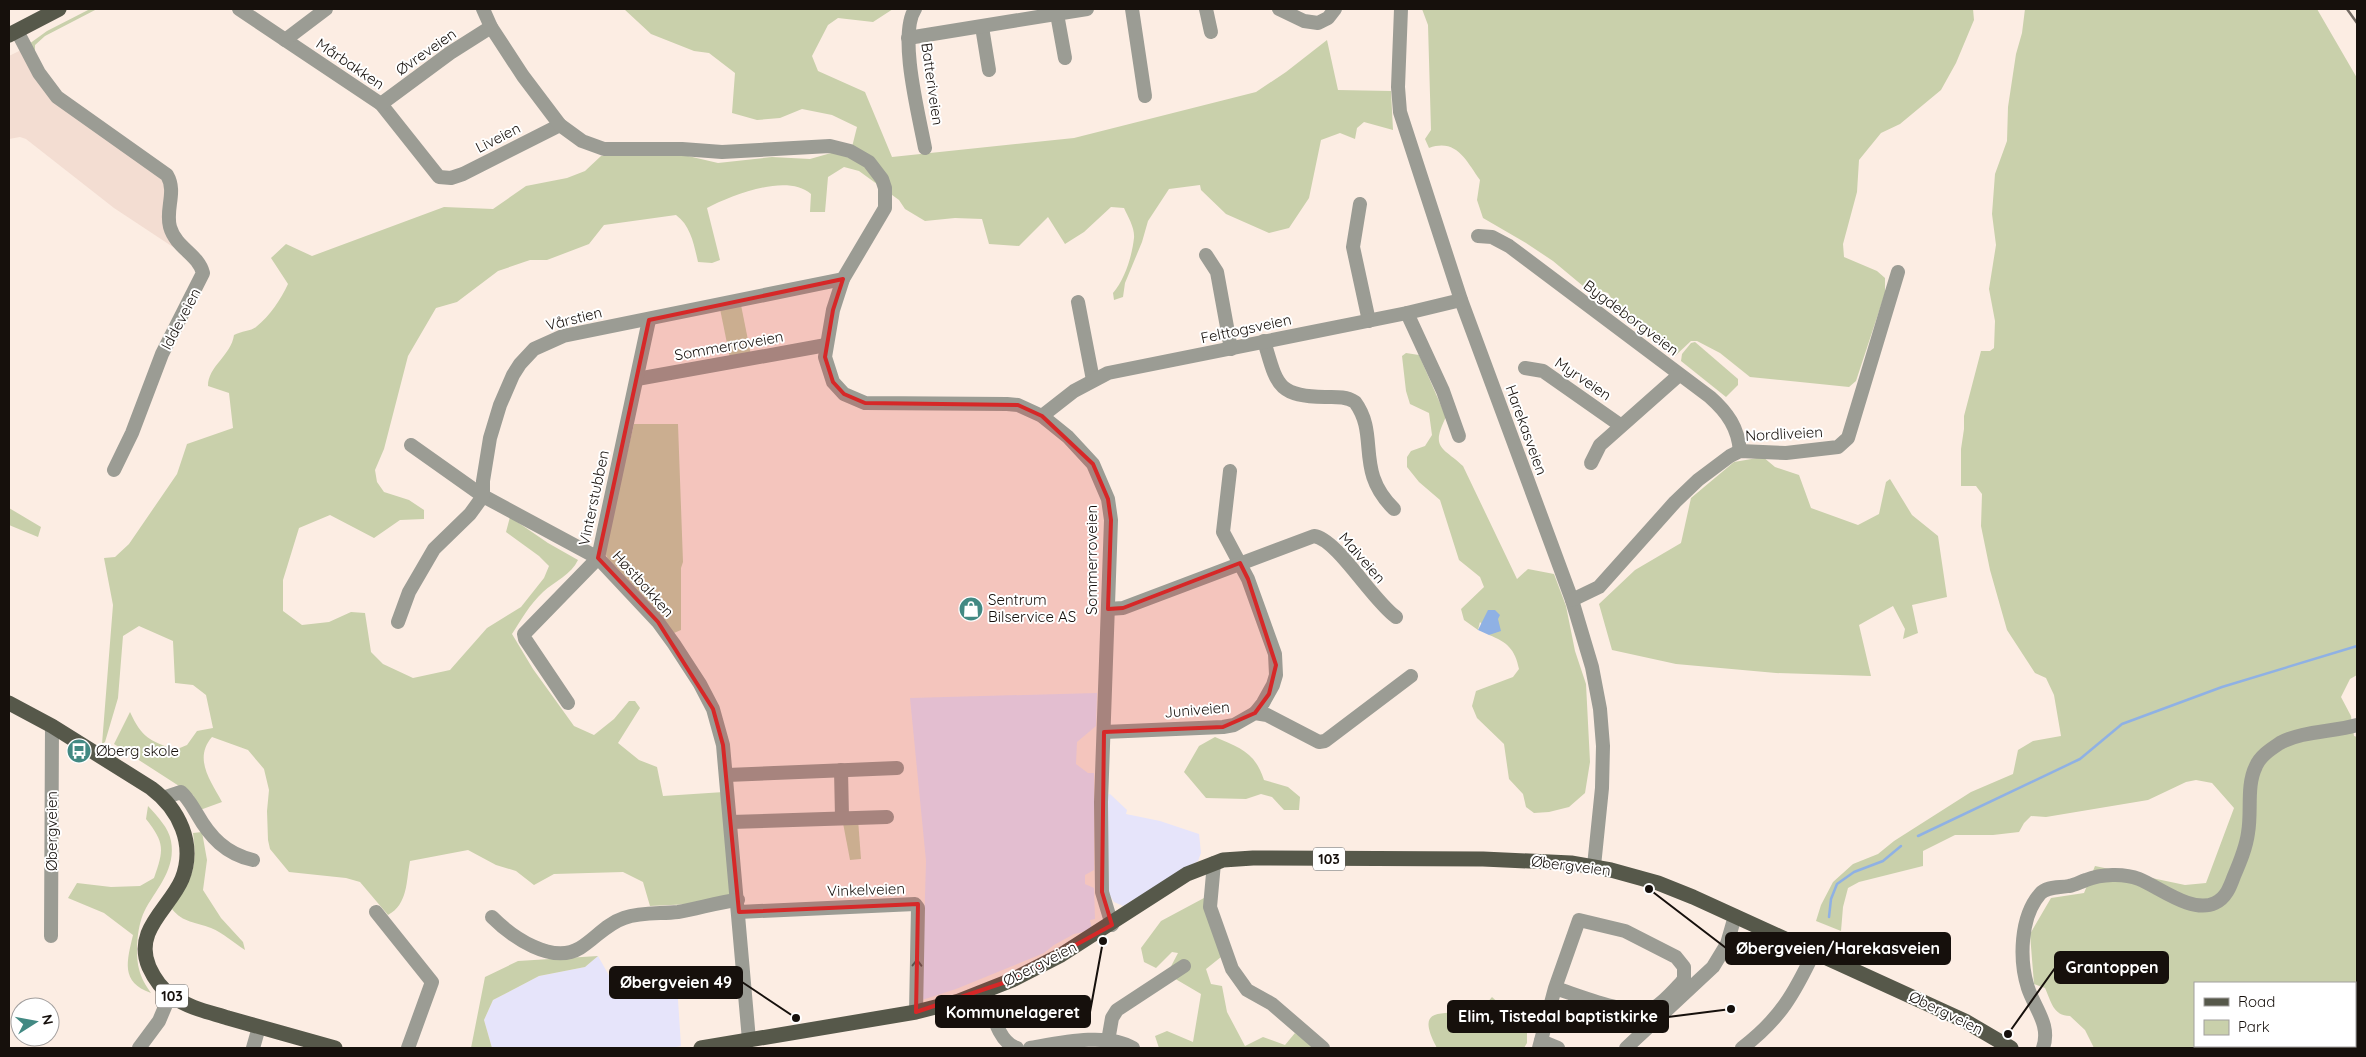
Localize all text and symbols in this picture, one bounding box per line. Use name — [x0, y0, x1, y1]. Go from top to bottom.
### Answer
street label: Øvreveien — [392, 24, 460, 79]
street label: Mårbakken — [313, 34, 388, 93]
street label: Batteriveien — [917, 41, 948, 126]
street label: Liveien — [472, 118, 523, 157]
street label: Bygdeborgveien — [1580, 276, 1683, 360]
street label: Iddeveien — [156, 285, 205, 353]
street label: Vårstien — [544, 302, 604, 335]
street label: Felttogsveien — [1199, 310, 1293, 347]
street label: Sommerroveien — [673, 327, 785, 364]
street label: Myrveien — [1551, 353, 1615, 404]
street label: Harekasveien — [1501, 382, 1552, 478]
street label: Nordliveien — [1745, 422, 1823, 445]
street label: Vinterstubben — [574, 448, 613, 547]
street label: Sommerroveien — [1082, 505, 1101, 615]
street label: Maiveien — [1335, 528, 1390, 587]
street label: Høstbakken — [609, 546, 678, 621]
place label: Sentrum Bilservice AS — [988, 590, 1076, 626]
shop icon: Sentrum Bilservice AS — [958, 596, 984, 622]
street label: Juniveien — [1163, 697, 1231, 722]
bus stop icon: Øberg skole — [66, 738, 92, 764]
place label: Øberg skole — [96, 741, 179, 760]
street label: Øbergveien — [42, 791, 61, 871]
road number: 103 — [1313, 848, 1345, 871]
street label: Øbergveien — [1530, 851, 1612, 880]
street label: Vinkelveien — [827, 879, 905, 900]
callout: Øbergveien/Harekasveien — [1726, 933, 1950, 964]
street label: Øbergveien — [1000, 937, 1080, 990]
text: Øbergveien/Harekasveien — [1736, 938, 1940, 958]
callout: Grantoppen — [2055, 952, 2168, 983]
text: Grantoppen — [2066, 957, 2159, 977]
one-way arrow — [912, 959, 922, 967]
callout: Øbergveien 49 — [610, 967, 742, 998]
text: Øbergveien 49 — [620, 972, 732, 992]
legend — [2194, 982, 2356, 1047]
road number: 103 — [156, 984, 188, 1008]
street label: Øbergveien — [1906, 986, 1986, 1039]
text: Road — [2238, 992, 2275, 1011]
callout: Kommunelageret — [936, 996, 1090, 1027]
north arrow — [10, 997, 60, 1047]
callout: Elim, Tistedal baptistkirke — [1448, 1001, 1668, 1032]
text: Kommunelageret — [946, 1002, 1080, 1022]
text: Elim, Tistedal baptistkirke — [1458, 1006, 1658, 1026]
text: N — [38, 1013, 58, 1026]
text: Park — [2238, 1017, 2270, 1036]

